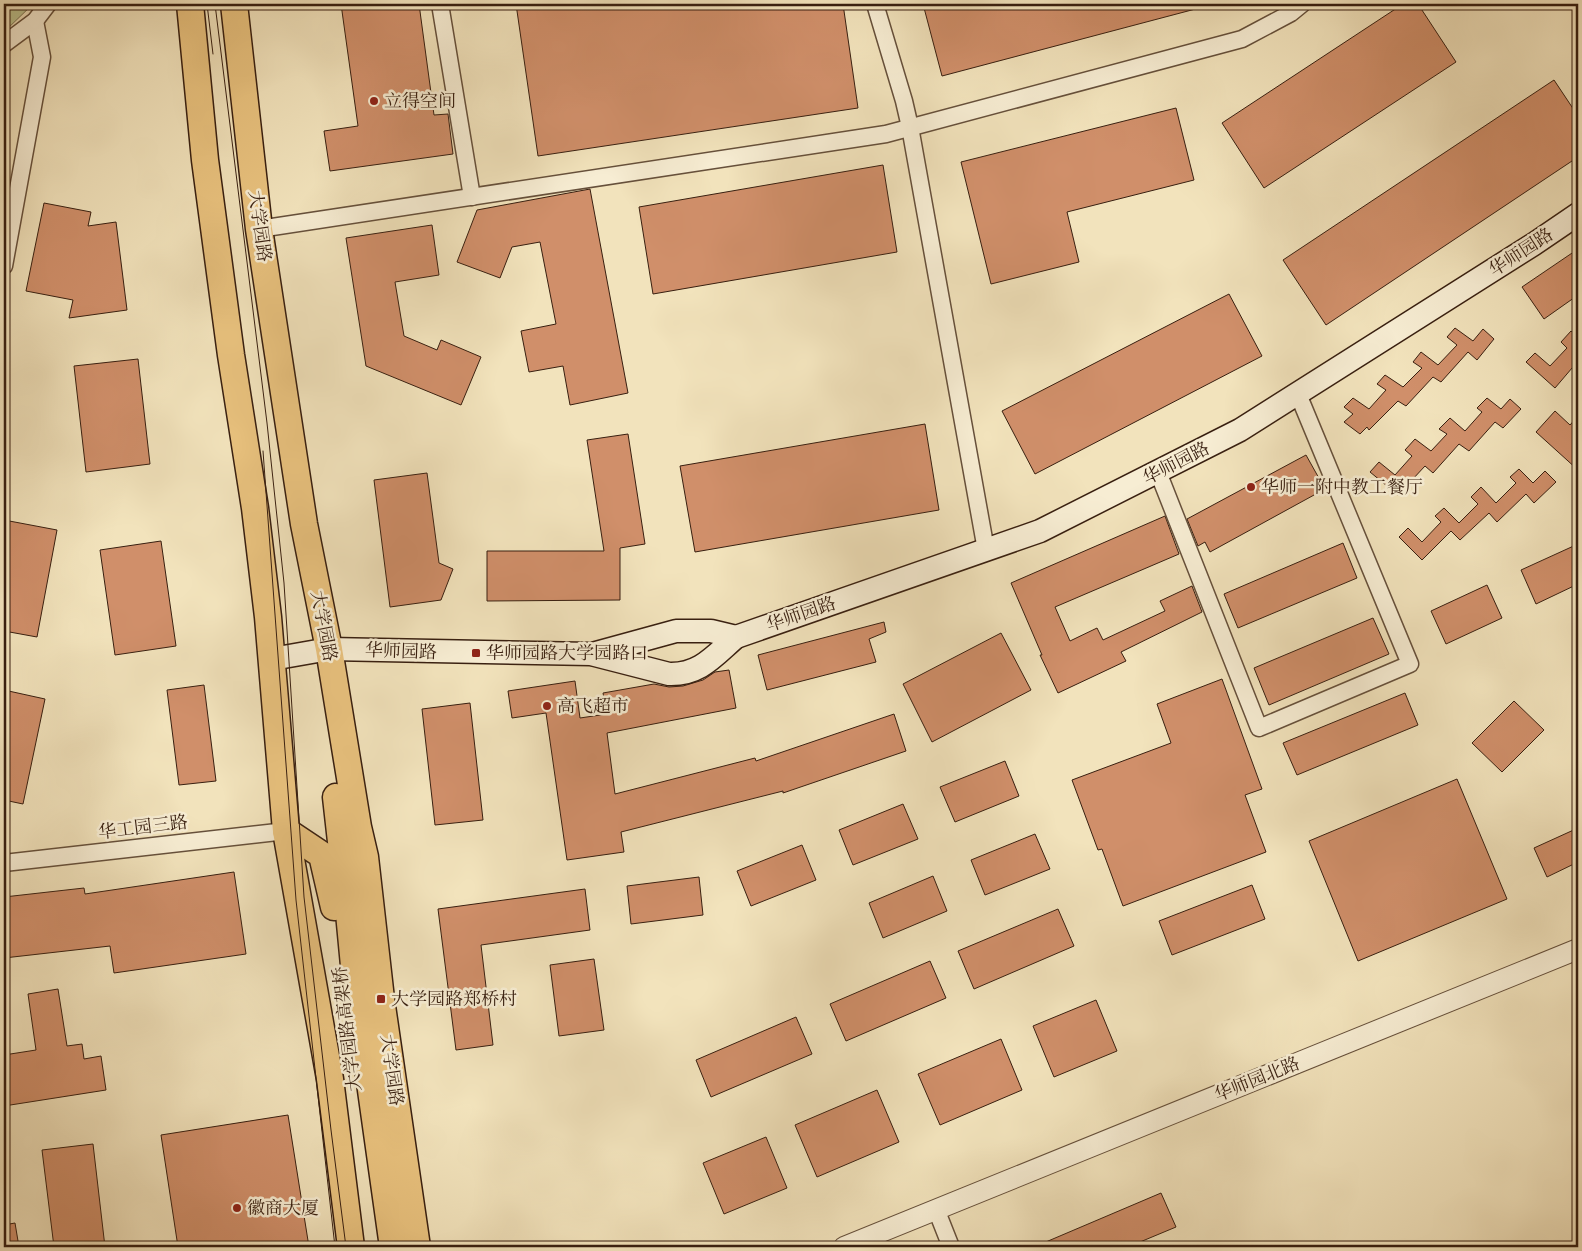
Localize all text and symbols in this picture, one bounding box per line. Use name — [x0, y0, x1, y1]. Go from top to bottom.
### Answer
place label: 立得空间 — [384, 89, 456, 114]
marker: 立得空间 — [368, 95, 380, 107]
street label: 大学园路 — [242, 189, 277, 263]
street label: 华师园路 — [1484, 222, 1558, 283]
street label: 华师园路 — [1138, 436, 1214, 491]
place label: 华师一附中教工餐厅 — [1261, 475, 1423, 500]
marker: 华师一附中教工餐厅 — [1245, 481, 1257, 493]
street label: 大学园路 — [304, 588, 343, 664]
street label: 华师园路 — [763, 591, 839, 638]
street label: 华师园路 — [365, 638, 437, 665]
place label: 华师园路大学园路口 — [486, 641, 648, 666]
marker: 华师园路大学园路口 — [470, 647, 482, 659]
place label: 高飞超市 — [557, 694, 629, 719]
marker: 高飞超市 — [541, 700, 553, 712]
street label: 华工园三路 — [97, 810, 189, 845]
street label: 大学园路高架桥 — [327, 965, 368, 1093]
place label: 大学园路郑桥村 — [391, 987, 517, 1012]
marker: 大学园路郑桥村 — [375, 993, 387, 1005]
street label: 大学园路 — [374, 1033, 409, 1107]
street label: 华师园北路 — [1211, 1051, 1304, 1108]
place label: 徽商大厦 — [247, 1196, 319, 1221]
marker: 徽商大厦 — [231, 1202, 243, 1214]

